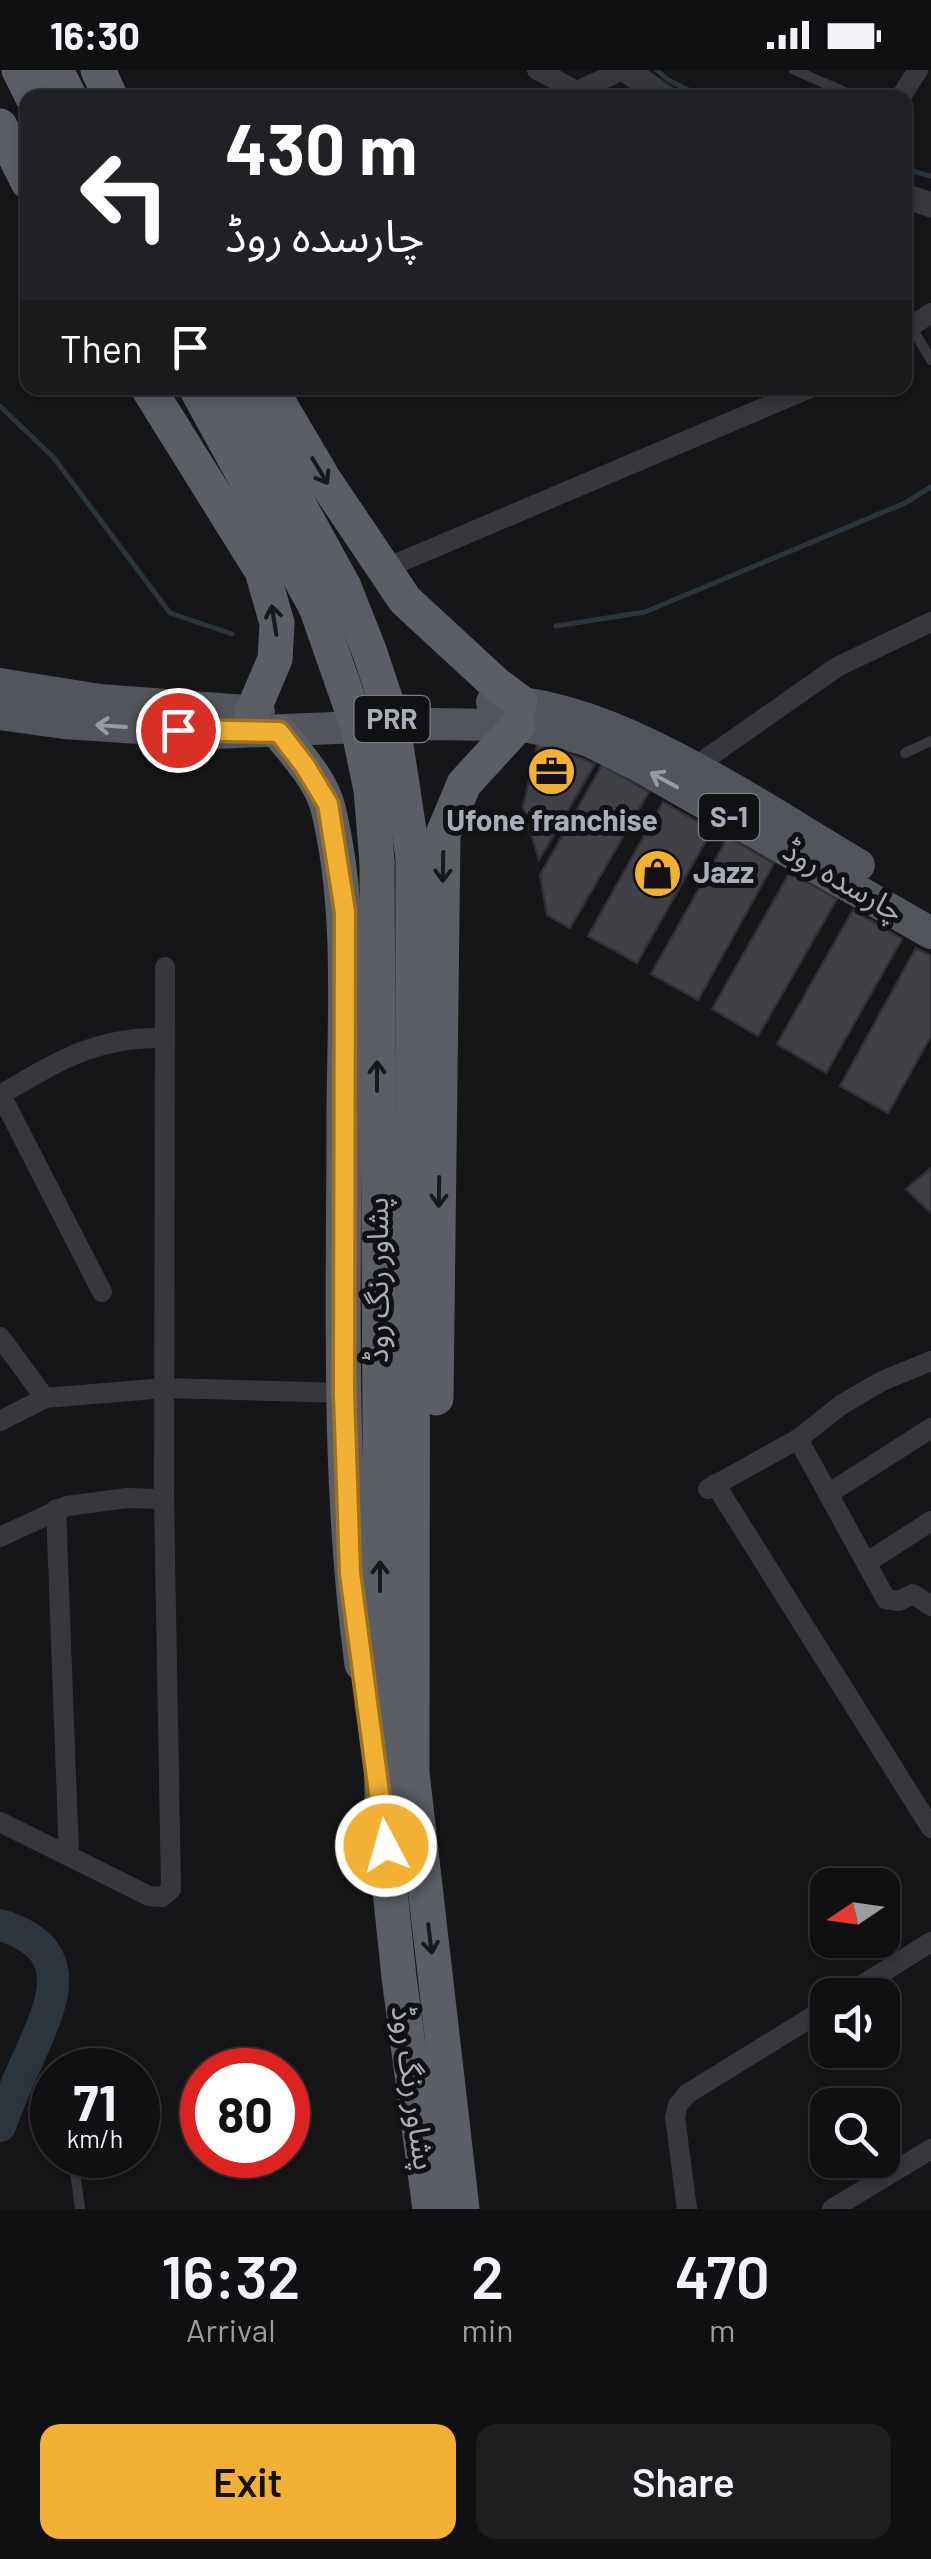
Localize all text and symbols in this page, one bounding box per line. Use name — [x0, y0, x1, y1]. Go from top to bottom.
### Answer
text: 16:30 — [50, 12, 140, 58]
text: 430 m — [225, 105, 418, 189]
icon: left — [60, 130, 190, 260]
text: چارسدہ روڈ — [225, 207, 424, 261]
icon: arrive — [163, 320, 218, 375]
text: Then — [60, 325, 143, 371]
one-way arrow — [309, 456, 330, 485]
one-way arrow — [264, 604, 282, 637]
pin — [136, 688, 221, 773]
road number: PRR — [354, 696, 430, 742]
icon: arrive — [151, 703, 206, 758]
one-way arrow — [96, 716, 128, 735]
office icon: Ufone franchise — [526, 746, 578, 798]
one-way arrow — [650, 770, 679, 790]
road number: S-1 — [699, 794, 759, 840]
place label: Ufone franchise — [446, 801, 658, 837]
street label: چارسدہ روڈ — [776, 830, 911, 931]
shop icon: Jazz — [632, 847, 684, 899]
one-way arrow — [433, 850, 452, 882]
place label: Jazz — [693, 853, 754, 889]
one-way arrow — [368, 1061, 386, 1094]
one-way arrow — [430, 1174, 448, 1207]
street label: پشاور رنگ روڈ — [358, 1197, 397, 1363]
one-way arrow — [370, 1561, 390, 1594]
position arrow — [334, 1794, 438, 1898]
north arrow — [810, 1868, 900, 1958]
map controls — [810, 1868, 900, 2178]
one-way arrow — [421, 1923, 440, 1955]
button: sound — [810, 1978, 900, 2068]
street label: پشاور رنگ روڈ — [382, 2003, 444, 2173]
speed limit sign: 80 — [180, 2048, 310, 2178]
text: 71 — [74, 2071, 116, 2131]
button: search — [810, 2088, 900, 2178]
text: km/h — [67, 2123, 123, 2153]
text: 16:32 — [161, 2239, 300, 2311]
text: 2 — [471, 2239, 504, 2311]
text: 470 — [675, 2239, 770, 2311]
text: Arrival — [186, 2310, 276, 2348]
text: min — [462, 2310, 513, 2348]
text: m — [709, 2310, 735, 2348]
button: Exit — [40, 2424, 456, 2539]
button: Share — [476, 2424, 891, 2539]

